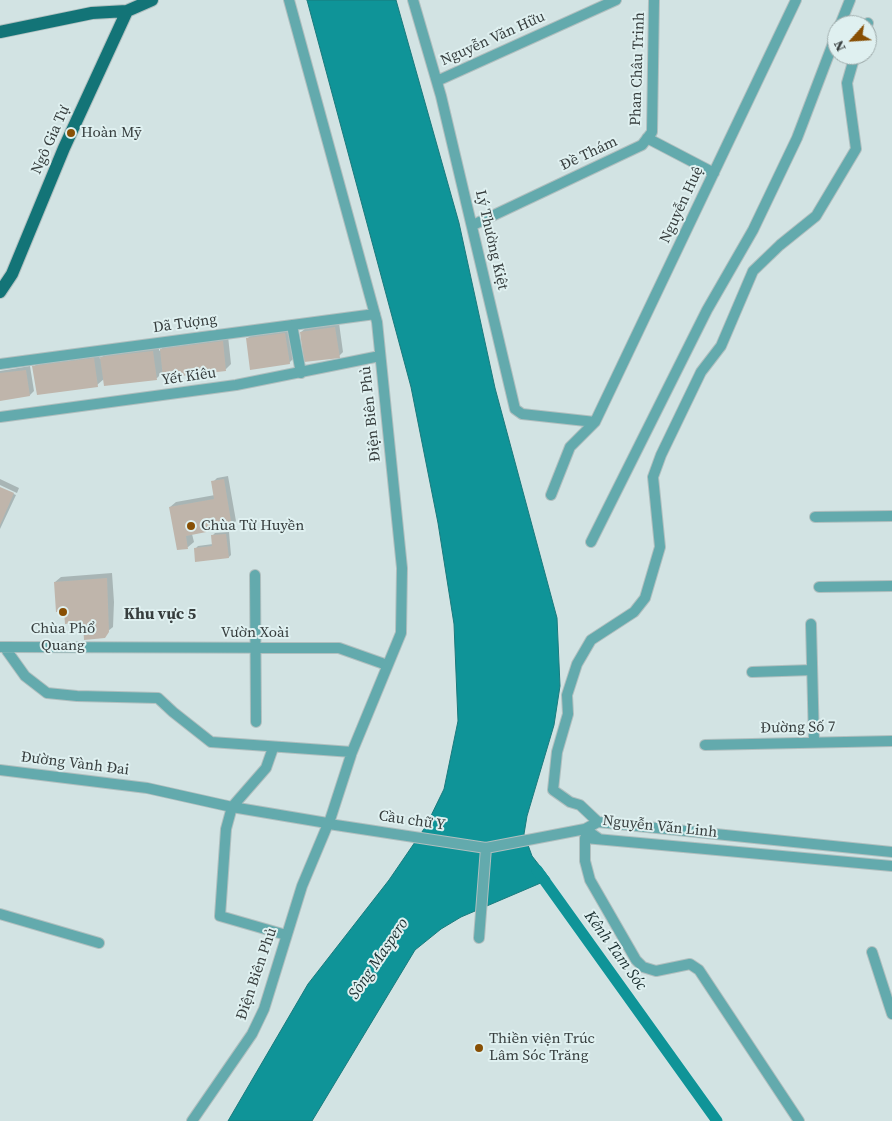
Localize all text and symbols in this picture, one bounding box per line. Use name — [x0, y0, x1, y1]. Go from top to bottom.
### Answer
street label: Nguyễn Văn Hữu — [438, 8, 548, 70]
street label: Phan Châu Trinh — [627, 12, 649, 126]
north arrow — [827, 15, 877, 65]
text: N — [828, 37, 851, 55]
street label: Ngô Gia Tự — [28, 103, 74, 177]
place label: Hoàn Mỹ — [81, 124, 142, 142]
marker: Hoàn Mỹ — [65, 127, 77, 139]
street label: Đề Thám — [558, 133, 620, 175]
street label: Nguyễn Huệ — [656, 164, 708, 246]
street label: Lý Thường Kiệt — [471, 188, 511, 292]
street label: Dã Tượng — [152, 311, 218, 337]
street label: Yết Kiêu — [160, 364, 218, 390]
street label: Điện Biên Phủ — [357, 365, 385, 463]
place label: Chùa Từ Huyền — [201, 517, 304, 535]
marker: Chùa Từ Huyền — [185, 520, 197, 532]
district label: Khu vực 5 — [124, 605, 196, 625]
marker: Chùa Phổ Quang — [57, 606, 69, 618]
place label: Chùa Phổ Quang — [31, 620, 95, 655]
street label: Vườn Xoài — [221, 624, 289, 642]
street label: Đường Số 7 — [760, 718, 836, 738]
street label: Đường Vành Đai — [20, 748, 130, 780]
street label: Cầu chữ Y — [377, 807, 447, 835]
street label: Nguyễn Văn Linh — [602, 812, 718, 842]
water label: Kênh Tam Sóc — [580, 907, 650, 995]
water label: Sông Maspero — [345, 915, 413, 1003]
street label: Điện Biên Phủ — [233, 926, 281, 1022]
place label: Thiền viện Trúc Lâm Sóc Trăng — [489, 1030, 595, 1065]
marker: Thiền viện Trúc Lâm Sóc Trăng — [473, 1042, 485, 1054]

